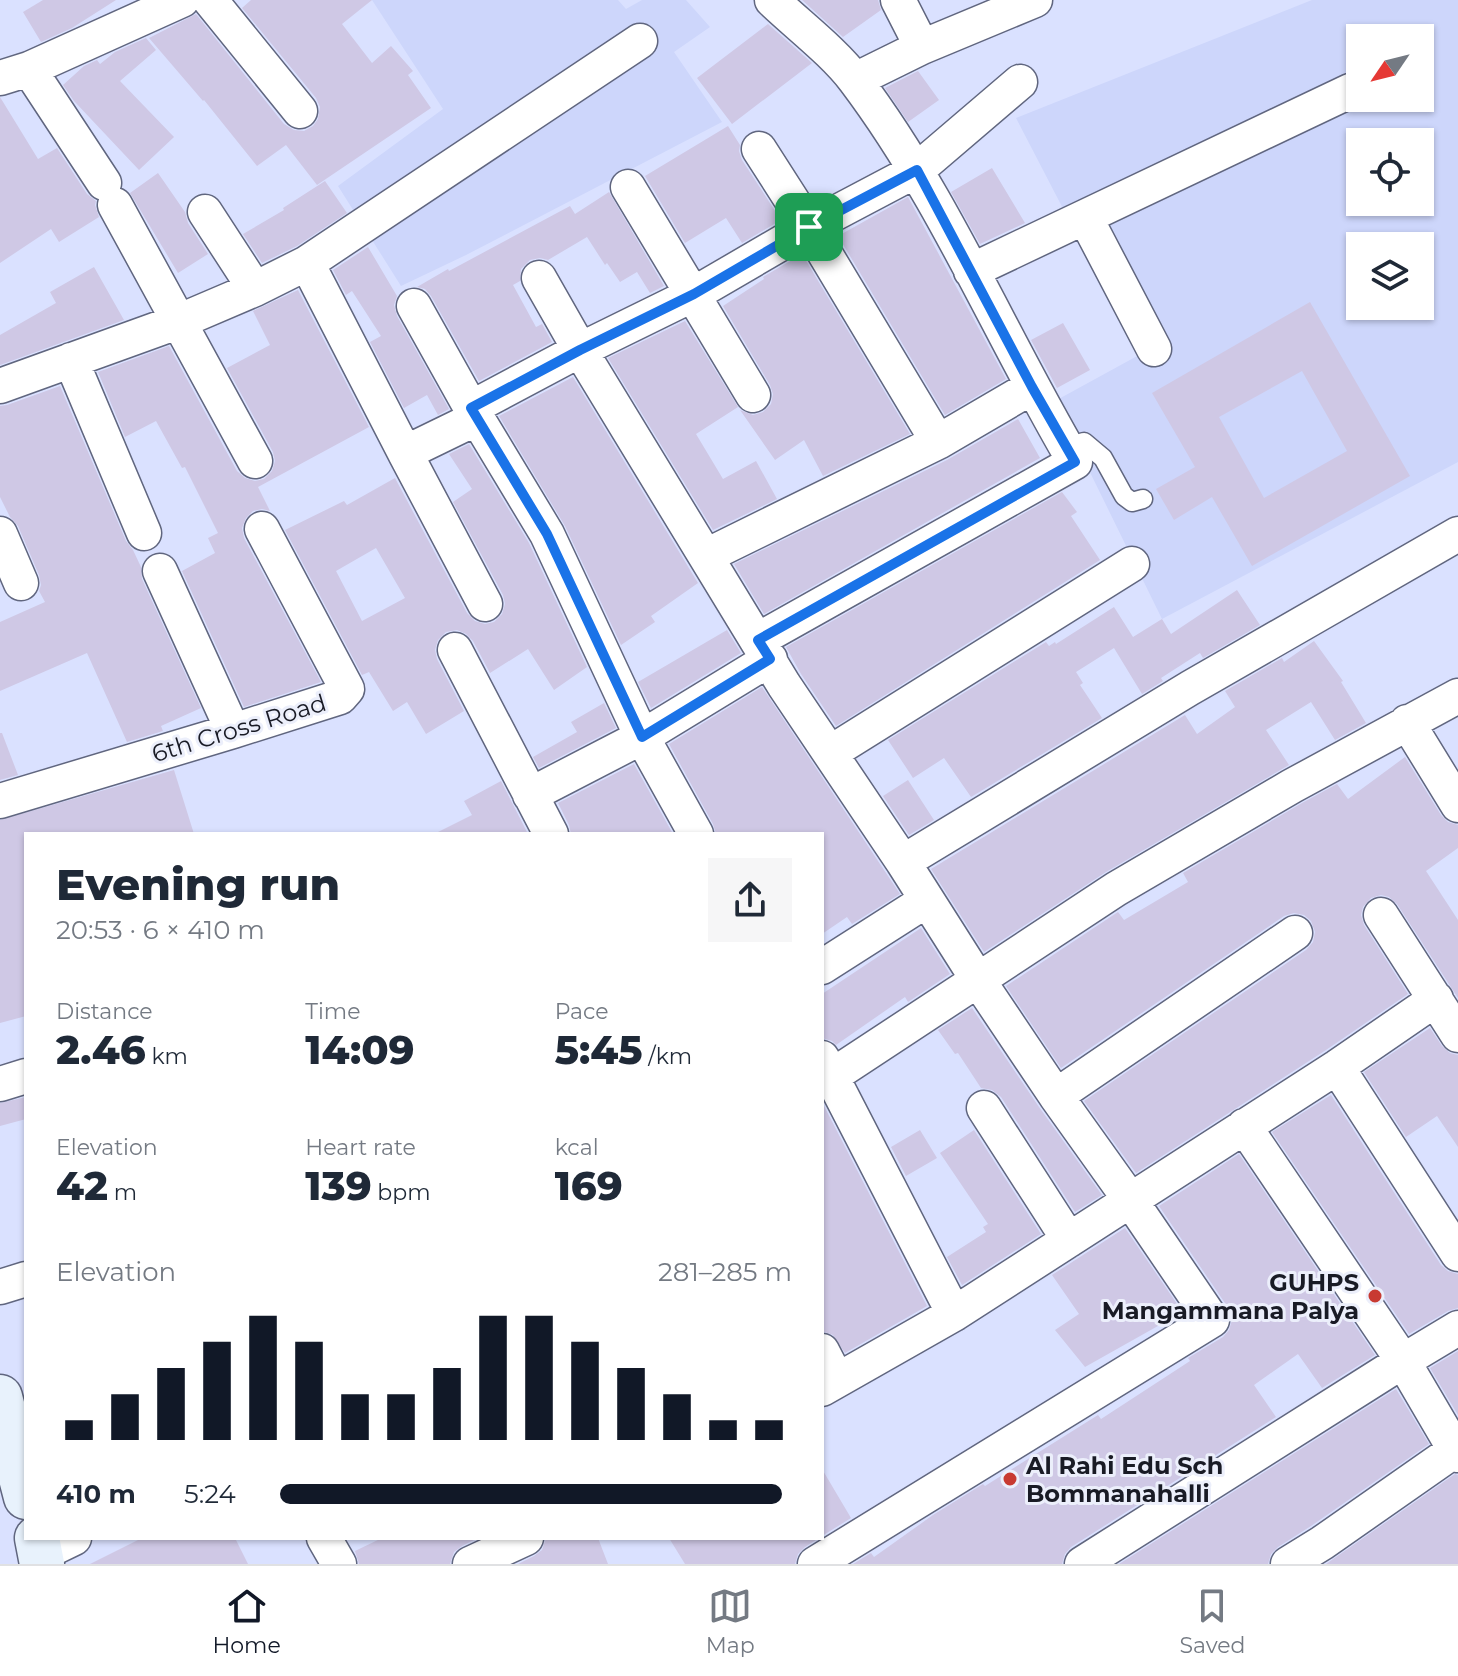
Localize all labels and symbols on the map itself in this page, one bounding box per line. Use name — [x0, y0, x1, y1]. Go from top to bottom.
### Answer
north arrow — [1346, 24, 1434, 112]
pin — [775, 193, 843, 261]
street label: 6th Cross Road — [148, 688, 330, 768]
place label: GUHPS Mangammana Palya — [1102, 1268, 1359, 1325]
marker: GUHPS Mangammana Palya — [1366, 1287, 1384, 1305]
place label: Al Rahi Edu Sch Bommanahalli — [1025, 1451, 1223, 1508]
marker: Al Rahi Edu Sch Bommanahalli — [1001, 1470, 1019, 1488]

